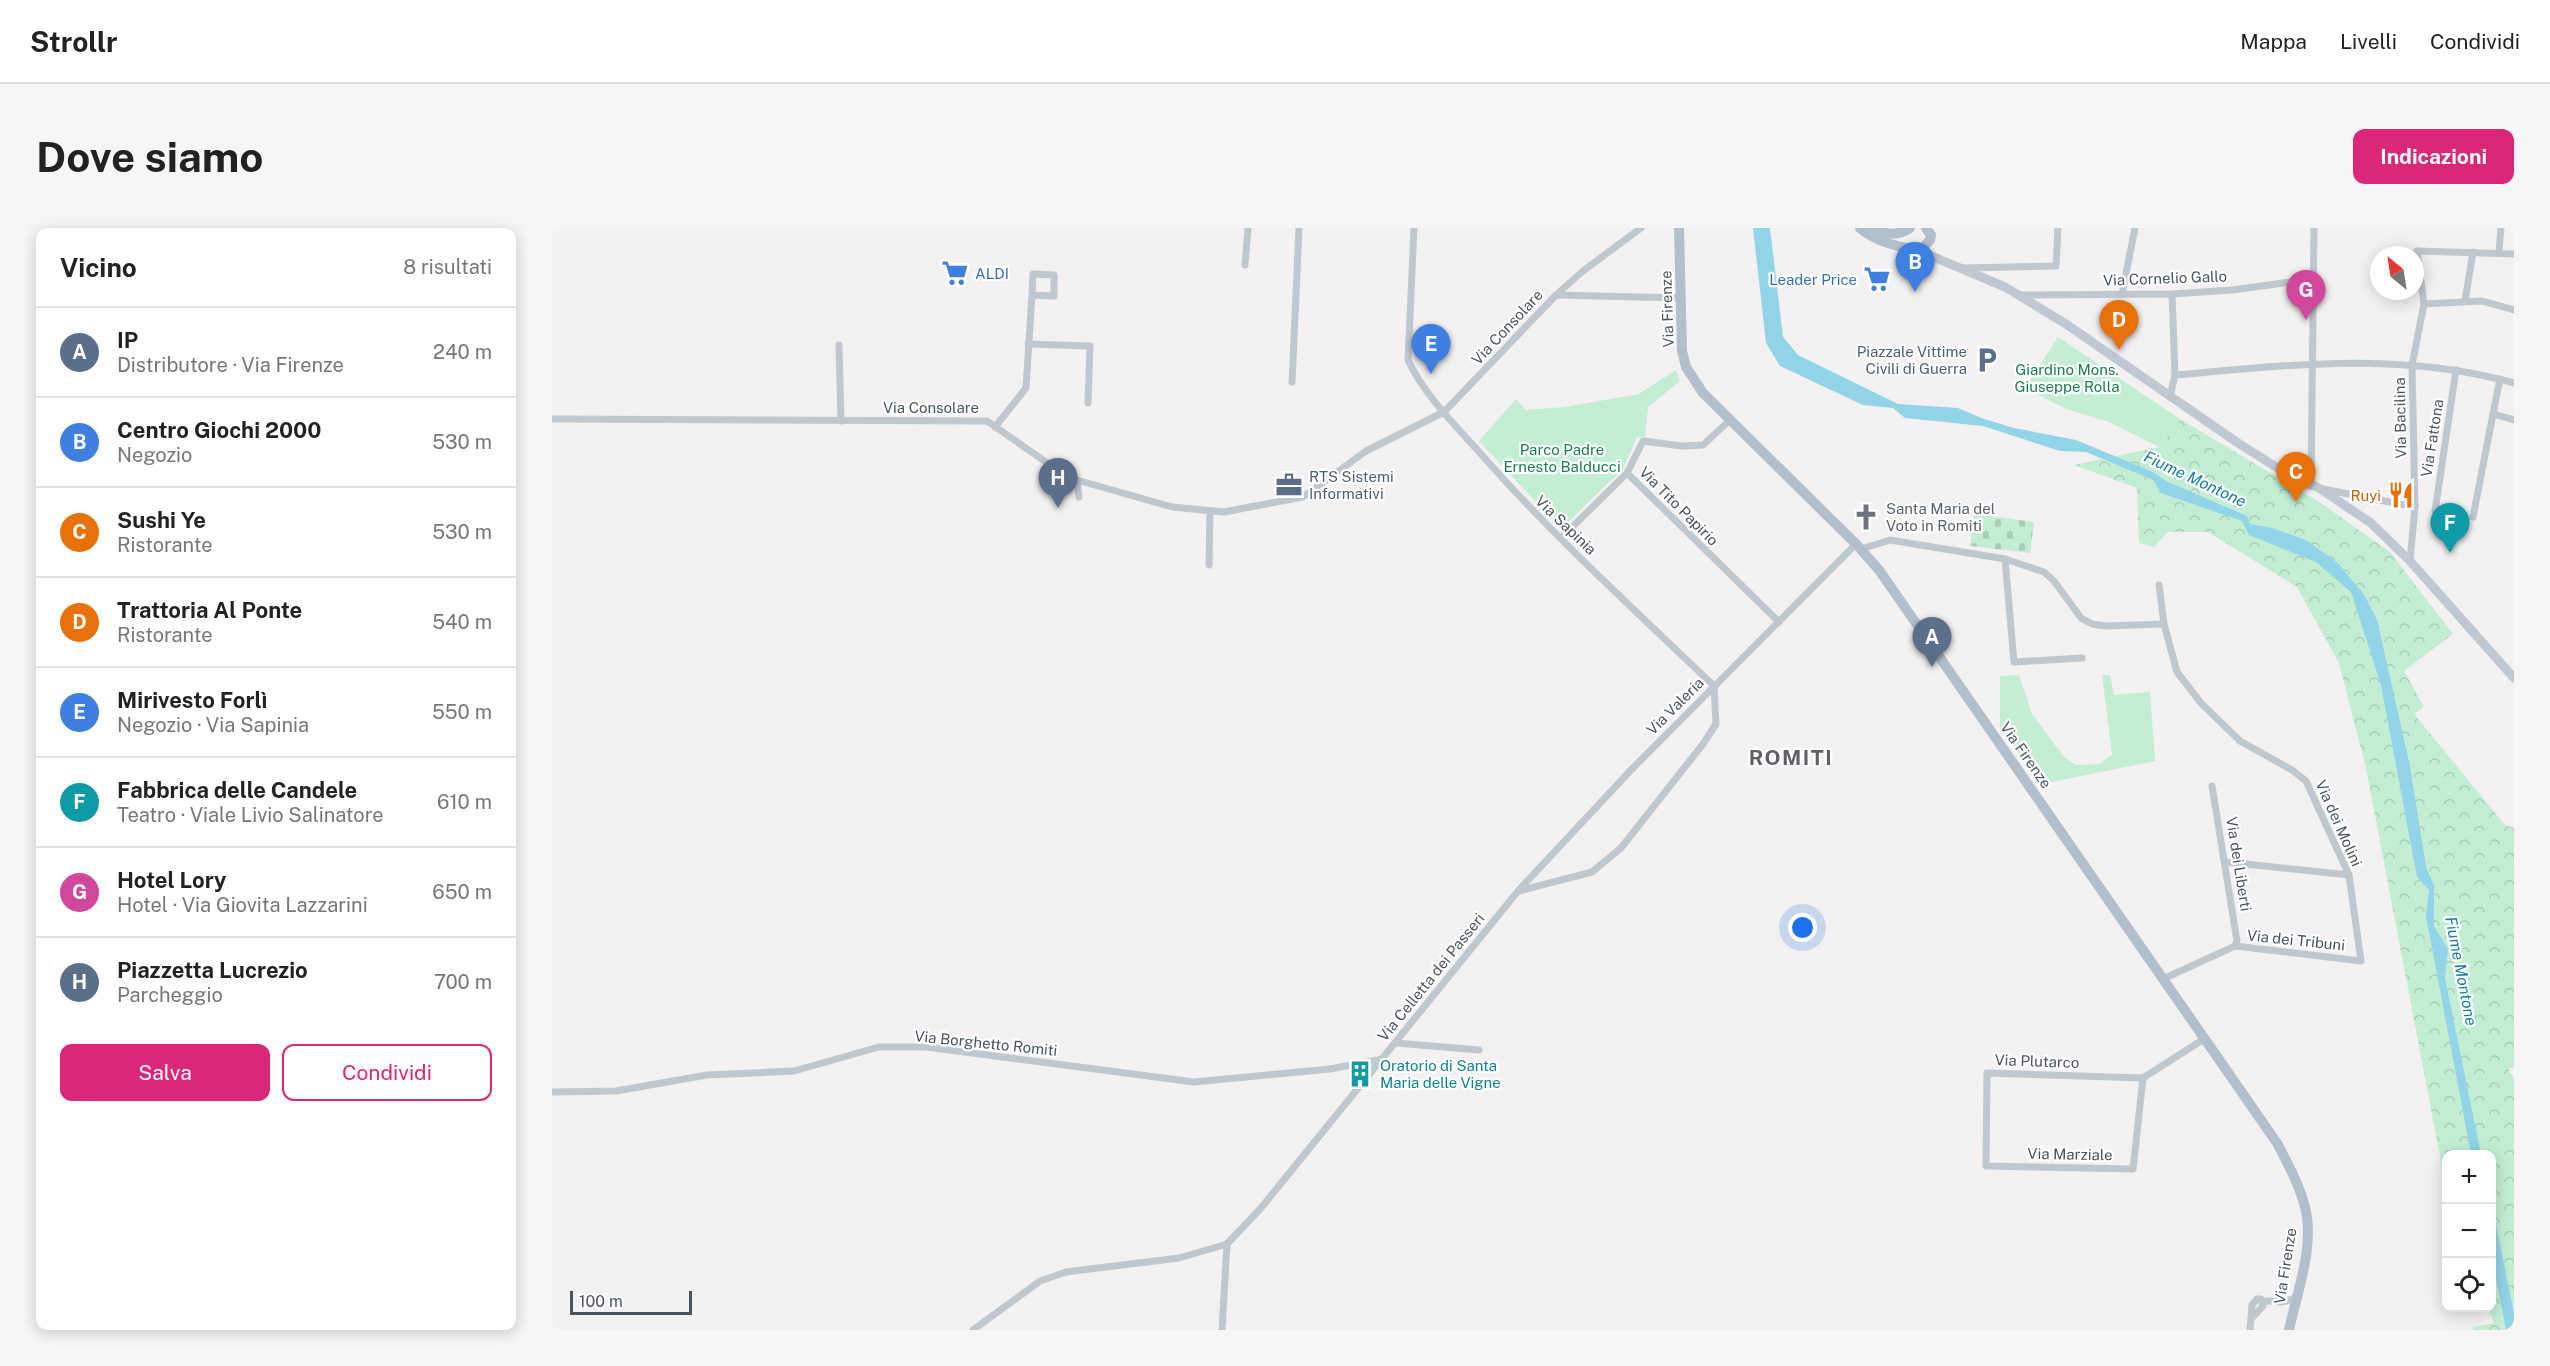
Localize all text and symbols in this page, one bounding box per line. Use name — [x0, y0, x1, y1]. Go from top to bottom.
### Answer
text: Strollr — [30, 25, 118, 58]
text: Mappa — [2240, 29, 2307, 54]
text: Livelli — [2340, 29, 2397, 54]
text: Condividi — [2430, 29, 2520, 54]
button: Indicazioni — [2353, 129, 2514, 184]
text: Dove siamo — [36, 132, 263, 181]
pin: B — [1896, 242, 1934, 292]
north arrow — [2370, 246, 2424, 300]
text: Vicino — [60, 252, 137, 283]
text: 8 risultati — [403, 255, 492, 279]
supermarket icon: ALDI — [940, 258, 970, 288]
supermarket icon: Leader Price — [1862, 264, 1892, 294]
place label: ALDI — [975, 265, 1009, 282]
street label: Via Cornelio Gallo — [2103, 267, 2227, 289]
street label: Via Firenze — [1657, 270, 1677, 348]
pin: G — [2286, 270, 2326, 320]
place label: Leader Price — [1769, 271, 1857, 288]
street label: Via Consolare — [1468, 286, 1546, 368]
pin: D — [2100, 300, 2138, 350]
pin: E — [1412, 324, 1450, 374]
text: IP — [117, 327, 138, 353]
text: A — [72, 340, 87, 364]
text: 240 m — [433, 340, 492, 364]
place label: Piazzale Vittime Civili di Guerra — [1857, 343, 1967, 377]
parking icon: Piazzale Vittime Civili di Guerra — [1972, 345, 2002, 375]
text: Distributore · Via Firenze — [117, 353, 344, 377]
park label: Giardino Mons. Giuseppe Rolla — [2015, 361, 2119, 395]
street label: Via Bacilina — [2391, 377, 2409, 459]
street label: Via Fattona — [2417, 398, 2447, 478]
street label: Via Consolare — [883, 399, 979, 416]
text: Centro Giochi 2000 — [117, 417, 321, 443]
text: B — [73, 430, 86, 454]
text: 530 m — [432, 430, 492, 454]
park label: Parco Padre Ernesto Balducci — [1503, 441, 1621, 475]
text: Negozio — [117, 443, 192, 467]
water label: Fiume Montone — [2141, 447, 2250, 511]
pin: C — [2276, 452, 2316, 502]
pin: H — [1038, 458, 1078, 508]
street label: Via Tito Papirio — [1636, 463, 1722, 549]
place label: RTS Sistemi Informativi — [1309, 468, 1394, 502]
office icon: RTS Sistemi Informativi — [1274, 470, 1304, 500]
restaurant icon: Ruyi — [2386, 480, 2416, 510]
place label: Ruyi — [2351, 487, 2381, 504]
street label: Via Sapinia — [1532, 492, 1600, 558]
place label: Santa Maria del Voto in Romiti — [1886, 500, 1995, 534]
church icon: Santa Maria del Voto in Romiti — [1851, 502, 1881, 532]
pin: F — [2430, 504, 2470, 553]
text: Sushi Ye — [117, 507, 206, 533]
text: C — [72, 520, 87, 544]
text: 530 m — [432, 520, 492, 544]
text: Ristorante — [117, 533, 213, 557]
text: Trattoria Al Ponte — [117, 597, 302, 623]
text: D — [72, 610, 87, 634]
text: 540 m — [432, 610, 492, 634]
pin: A — [1912, 618, 1952, 667]
text: Ristorante — [117, 623, 213, 647]
street label: Via Valeria — [1643, 674, 1707, 738]
text: Mirivesto Forlì — [117, 687, 267, 713]
text: E — [73, 700, 86, 724]
text: 550 m — [432, 700, 492, 724]
text: Negozio · Via Sapinia — [117, 713, 309, 737]
street label: Via Firenze — [1997, 719, 2055, 791]
district label: ROMITI — [1749, 745, 1833, 770]
text: Fabbrica delle Candele — [117, 777, 357, 803]
street label: Via dei Molini — [2312, 777, 2366, 869]
text: F — [73, 790, 86, 814]
text: 610 m — [437, 790, 492, 814]
text: Teatro · Viale Livio Salinatore — [117, 803, 384, 827]
street label: Via dei Liberti — [2223, 816, 2255, 912]
text: Hotel Lory — [117, 867, 226, 893]
text: G — [72, 880, 87, 904]
text: 650 m — [432, 880, 492, 904]
text: Hotel · Via Giovita Lazzarini — [117, 893, 368, 917]
street label: Via Celletta dei Passeri — [1374, 910, 1488, 1044]
your location — [1788, 913, 1817, 942]
water label: Fiume Montone — [2441, 915, 2481, 1028]
street label: Via dei Tribuni — [2246, 926, 2346, 954]
text: Piazzetta Lucrezio — [117, 957, 308, 983]
text: H — [72, 970, 87, 994]
text: 700 m — [434, 970, 492, 994]
text: Parcheggio — [117, 983, 223, 1007]
street label: Via Borghetto Romiti — [914, 1027, 1058, 1059]
button: Salva — [60, 1044, 270, 1101]
button: Condividi — [282, 1044, 492, 1101]
street label: Via Plutarco — [1994, 1051, 2080, 1071]
place label: Oratorio di Santa Maria delle Vigne — [1380, 1057, 1501, 1091]
building icon: Oratorio di Santa Maria delle Vigne — [1345, 1059, 1375, 1089]
street label: Via Marziale — [2027, 1145, 2113, 1163]
map controls — [2442, 1150, 2496, 1312]
button: + — [2442, 1150, 2496, 1204]
button: − — [2442, 1204, 2496, 1258]
street label: Via Firenze — [2271, 1227, 2299, 1305]
button: locate — [2442, 1258, 2496, 1312]
scale bar — [570, 1288, 692, 1316]
text: 100 m — [579, 1292, 623, 1311]

